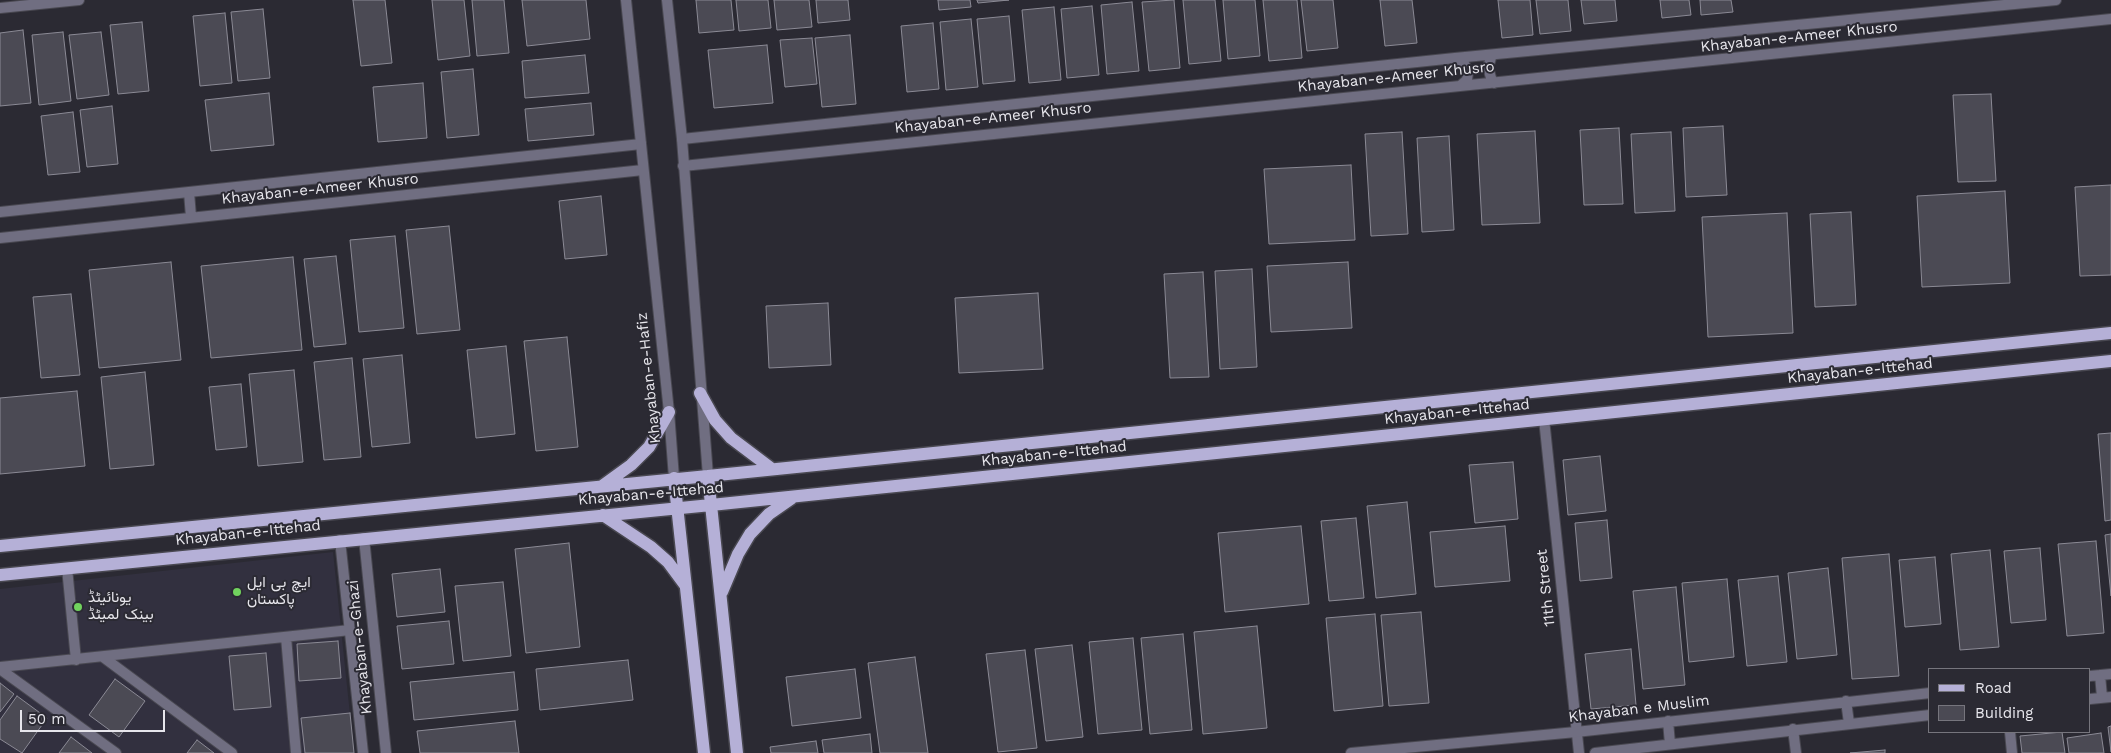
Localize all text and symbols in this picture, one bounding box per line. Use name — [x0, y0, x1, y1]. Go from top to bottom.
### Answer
street label: Khayaban-e-Ameer Khusro — [1700, 18, 1898, 56]
street label: Khayaban-e-Ameer Khusro — [1297, 58, 1495, 96]
street label: Khayaban-e-Ameer Khusro — [894, 99, 1092, 137]
street label: Khayaban-e-Ameer Khusro — [221, 170, 419, 208]
street label: Khayaban-e-Hafiz — [633, 312, 665, 444]
street label: Khayaban-e-Ittehad — [1786, 354, 1934, 388]
street label: Khayaban-e-Ittehad — [1383, 395, 1531, 429]
street label: Khayaban-e-Ittehad — [980, 437, 1128, 471]
street label: Khayaban-e-Ittehad — [577, 479, 725, 509]
street label: Khayaban-e-Ittehad — [174, 516, 322, 550]
street label: 11th Street — [1533, 549, 1559, 627]
place label: ایچ بی ایل پاکستان — [247, 574, 311, 609]
street label: Khayaban-e-Ghazi — [344, 579, 376, 715]
marker: ایچ بی ایل پاکستان — [231, 586, 243, 598]
place label: یونائیٹڈ بینک لمیٹڈ — [88, 589, 154, 624]
marker: یونائیٹڈ بینک لمیٹڈ — [72, 601, 84, 613]
legend — [1928, 668, 2091, 733]
text: Road — [1975, 679, 2012, 697]
street label: Khayaban e Muslim — [1567, 691, 1711, 727]
scale bar — [22, 700, 168, 732]
text: Building — [1975, 704, 2033, 722]
text: 50 m — [28, 710, 65, 728]

